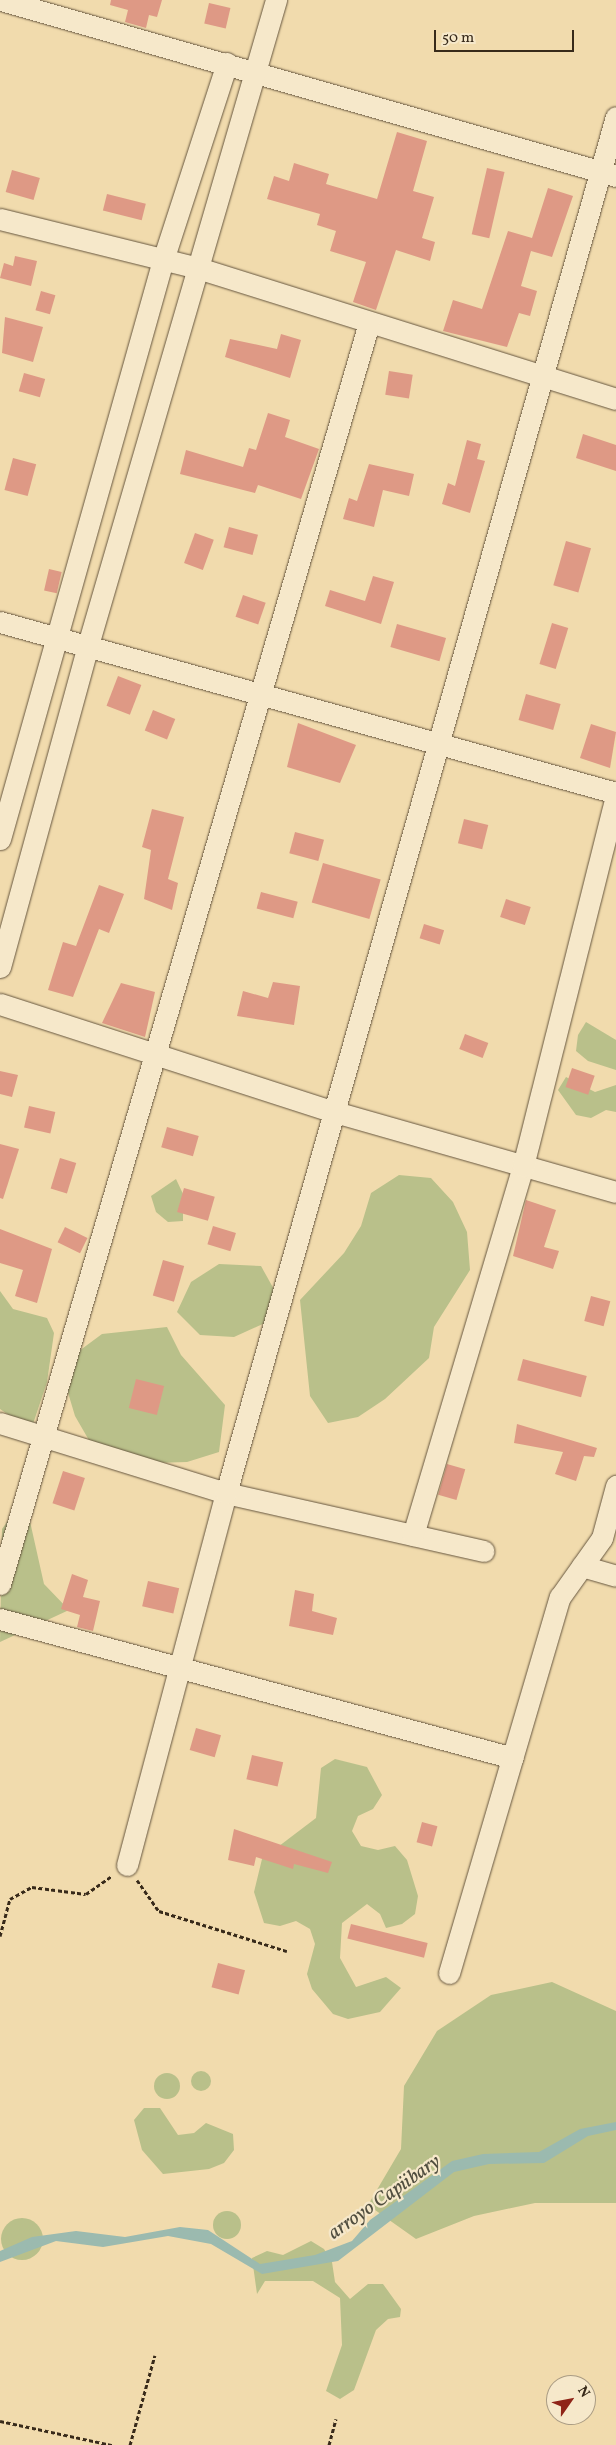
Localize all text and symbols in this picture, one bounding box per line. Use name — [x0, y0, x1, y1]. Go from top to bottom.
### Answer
scale bar — [436, 20, 576, 52]
text: 50 m — [442, 28, 474, 49]
water label: arroyo Capiibary — [324, 2150, 446, 2246]
north arrow — [546, 2375, 596, 2425]
text: N — [572, 2383, 594, 2402]

